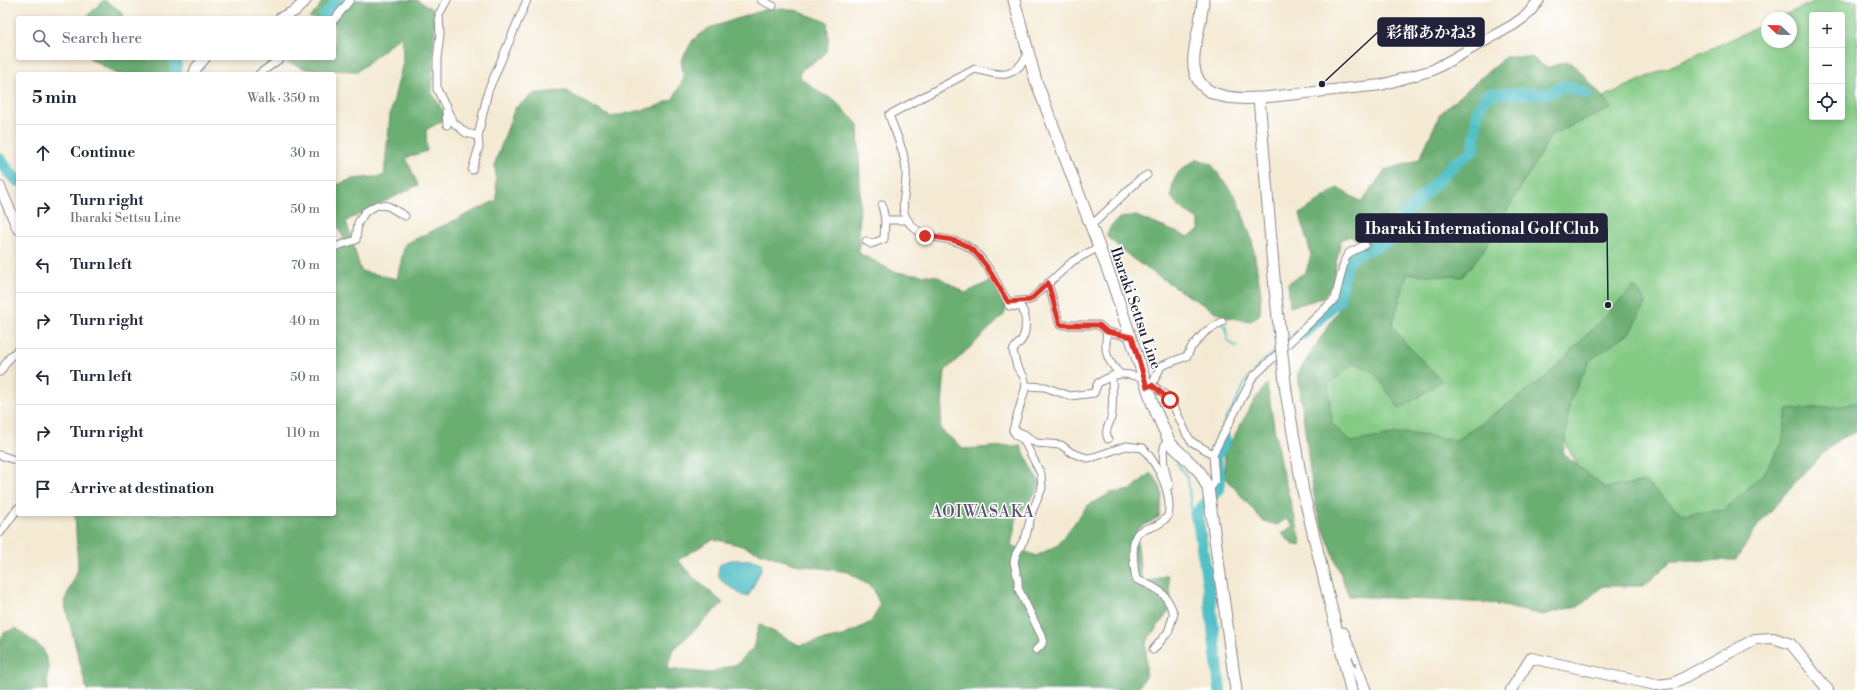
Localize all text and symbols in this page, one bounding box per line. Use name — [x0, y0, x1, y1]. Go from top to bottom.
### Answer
north arrow — [1761, 12, 1797, 48]
map controls — [1809, 12, 1845, 120]
button: + — [1809, 12, 1845, 48]
search box — [16, 16, 336, 60]
callout: 彩都あかね3 — [1378, 18, 1484, 46]
text: 彩都あかね3 — [1386, 23, 1476, 43]
icon: search — [30, 27, 52, 49]
text: Search here — [62, 29, 142, 48]
button: − — [1809, 48, 1845, 84]
button: locate — [1809, 84, 1845, 120]
text: 5 min — [32, 87, 77, 109]
text: Walk · 350 m — [247, 90, 320, 106]
icon: ahead — [32, 142, 54, 164]
text: Continue — [70, 143, 135, 162]
text: 30 m — [290, 145, 320, 161]
text: Turn right — [70, 191, 144, 210]
icon: right — [32, 198, 54, 220]
text: 50 m — [290, 201, 320, 217]
text: Ibaraki Settsu Line — [70, 210, 181, 226]
callout: Ibaraki International Golf Club — [1356, 214, 1607, 242]
text: Ibaraki International Golf Club — [1365, 219, 1599, 239]
route end — [916, 227, 934, 245]
street label: Ibaraki Settsu Line — [1106, 244, 1165, 372]
icon: left — [32, 254, 54, 276]
text: Turn left — [70, 255, 132, 274]
text: 70 m — [291, 257, 320, 273]
icon: right — [32, 310, 54, 332]
text: Turn right — [70, 311, 144, 330]
text: 40 m — [290, 313, 320, 329]
icon: left — [32, 366, 54, 388]
text: Turn left — [70, 367, 132, 386]
text: 50 m — [290, 369, 320, 385]
route start — [1161, 391, 1179, 409]
icon: right — [32, 422, 54, 444]
text: Turn right — [70, 423, 144, 442]
text: 110 m — [286, 425, 320, 441]
icon: arrive — [32, 478, 54, 500]
text: Arrive at destination — [70, 479, 214, 498]
district label: AOIWASAKA — [930, 502, 1035, 522]
one-way arrow — [1351, 656, 1357, 668]

